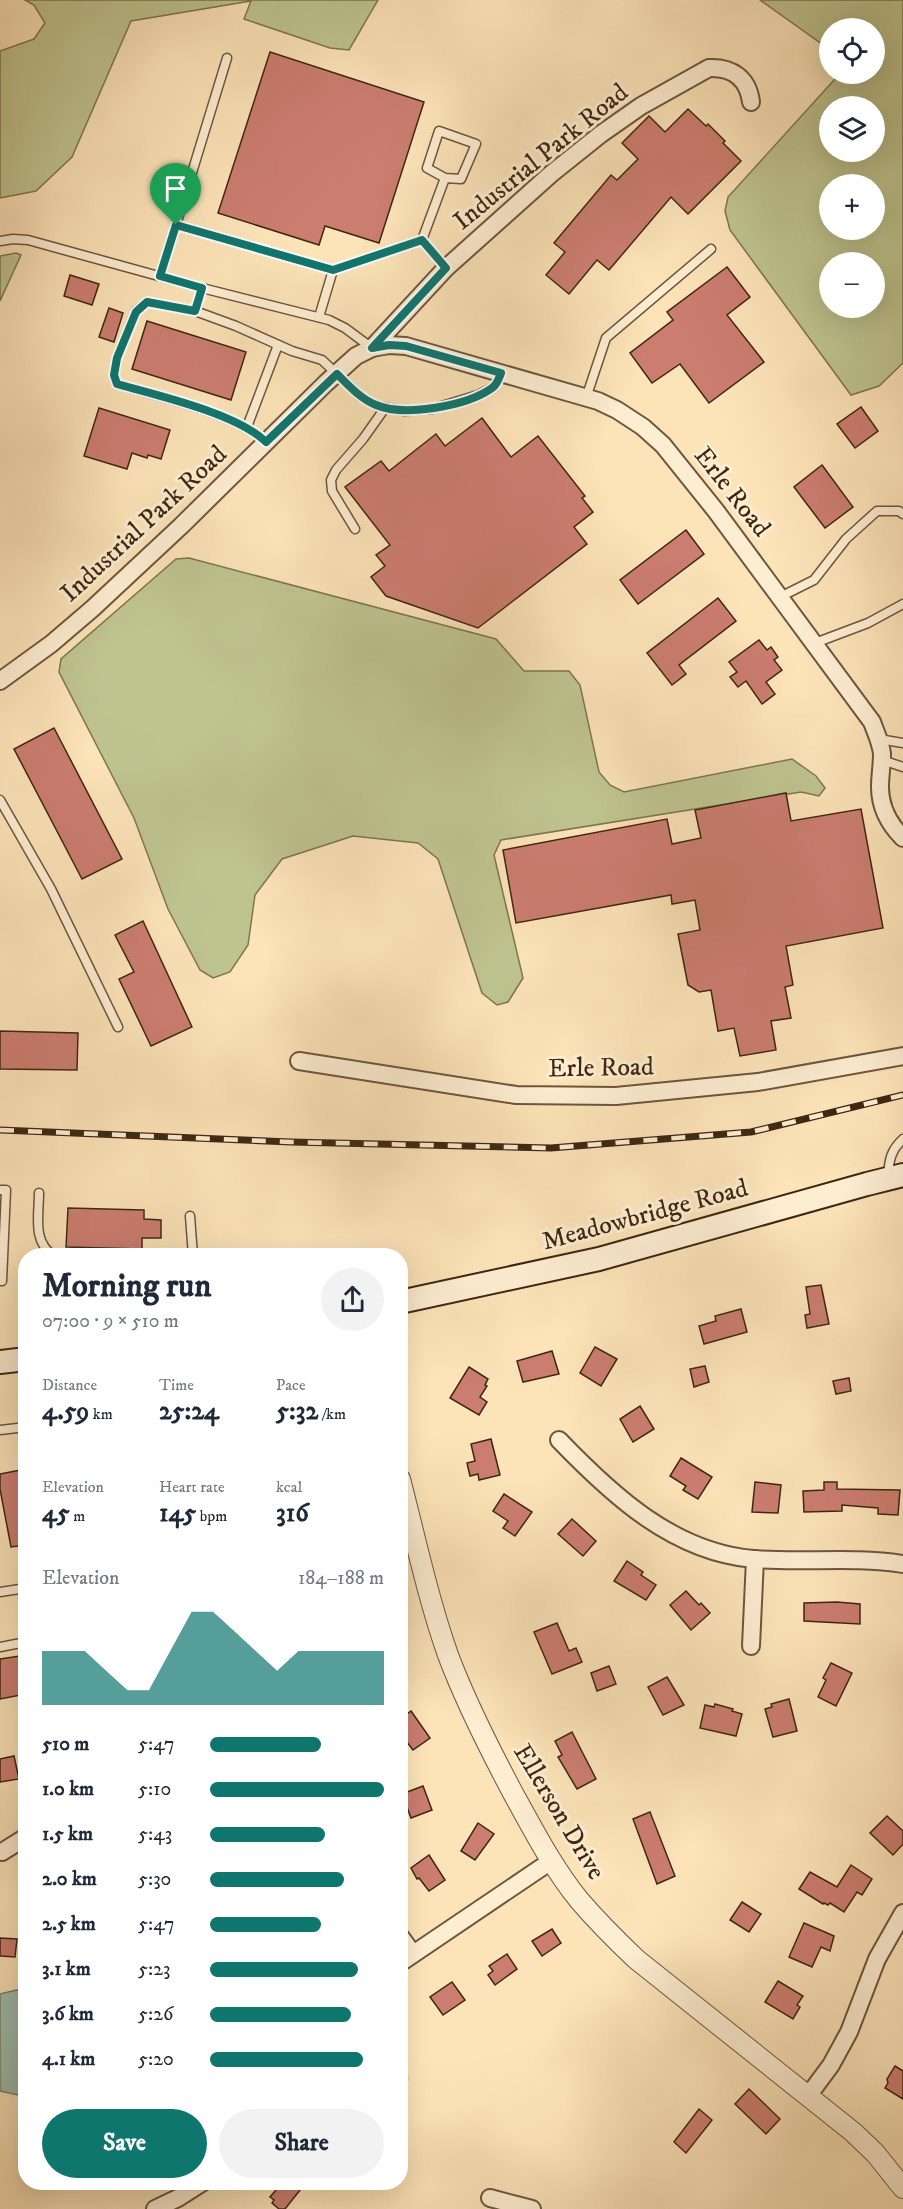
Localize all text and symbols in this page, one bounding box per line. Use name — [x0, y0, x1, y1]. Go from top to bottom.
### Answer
map controls — [819, 18, 885, 318]
button: locate — [819, 18, 885, 84]
street label: Industrial Park Road — [447, 76, 635, 238]
button: layers — [819, 96, 885, 162]
pin — [150, 163, 201, 225]
icon: arrive — [159, 172, 192, 205]
button: + — [819, 174, 885, 240]
button: − — [819, 252, 885, 318]
street label: Industrial Park Road — [54, 438, 234, 610]
street label: Erle Road — [686, 440, 778, 544]
street label: Erle Road — [548, 1051, 654, 1085]
street label: Meadowbridge Road — [538, 1172, 752, 1258]
text: Morning run — [42, 1266, 211, 1307]
button: share — [321, 1268, 384, 1331]
text: 07:00 · 9 × 510 m — [42, 1309, 179, 1334]
text: Distance — [42, 1375, 97, 1395]
text: Time — [159, 1375, 194, 1395]
text: Pace — [276, 1375, 306, 1395]
text: 4.59 — [42, 1395, 89, 1428]
text: 25:24 — [159, 1395, 219, 1428]
text: 5:32 — [276, 1395, 318, 1428]
text: km — [89, 1404, 113, 1424]
text: /km — [318, 1404, 346, 1424]
text: Elevation — [42, 1477, 104, 1497]
text: Heart rate — [159, 1477, 225, 1497]
text: kcal — [276, 1477, 302, 1497]
text: 45 — [42, 1497, 70, 1530]
text: 145 — [159, 1497, 196, 1530]
text: 316 — [276, 1497, 309, 1530]
text: m — [70, 1506, 85, 1526]
text: bpm — [196, 1506, 227, 1526]
text: Elevation — [42, 1566, 119, 1591]
text: 184–188 m — [298, 1566, 384, 1591]
text: 510 m — [42, 1732, 89, 1757]
text: 5:47 — [138, 1732, 175, 1757]
street label: Ellerson Drive — [506, 1738, 612, 1886]
text: 1.0 km — [42, 1777, 94, 1802]
text: 5:10 — [138, 1777, 171, 1802]
text: 1.5 km — [42, 1822, 93, 1847]
text: 5:43 — [138, 1822, 172, 1847]
text: 2.0 km — [42, 1867, 97, 1892]
text: 5:30 — [138, 1867, 171, 1892]
text: 2.5 km — [42, 1912, 96, 1937]
text: 5:47 — [138, 1912, 175, 1937]
text: 3.1 km — [42, 1957, 91, 1982]
text: 5:23 — [138, 1957, 170, 1982]
text: 3.6 km — [42, 2002, 94, 2027]
text: 5:26 — [138, 2002, 173, 2027]
text: 4.1 km — [42, 2047, 95, 2072]
text: 5:20 — [138, 2047, 174, 2072]
button: Save — [42, 2109, 207, 2178]
button: Share — [219, 2109, 384, 2178]

